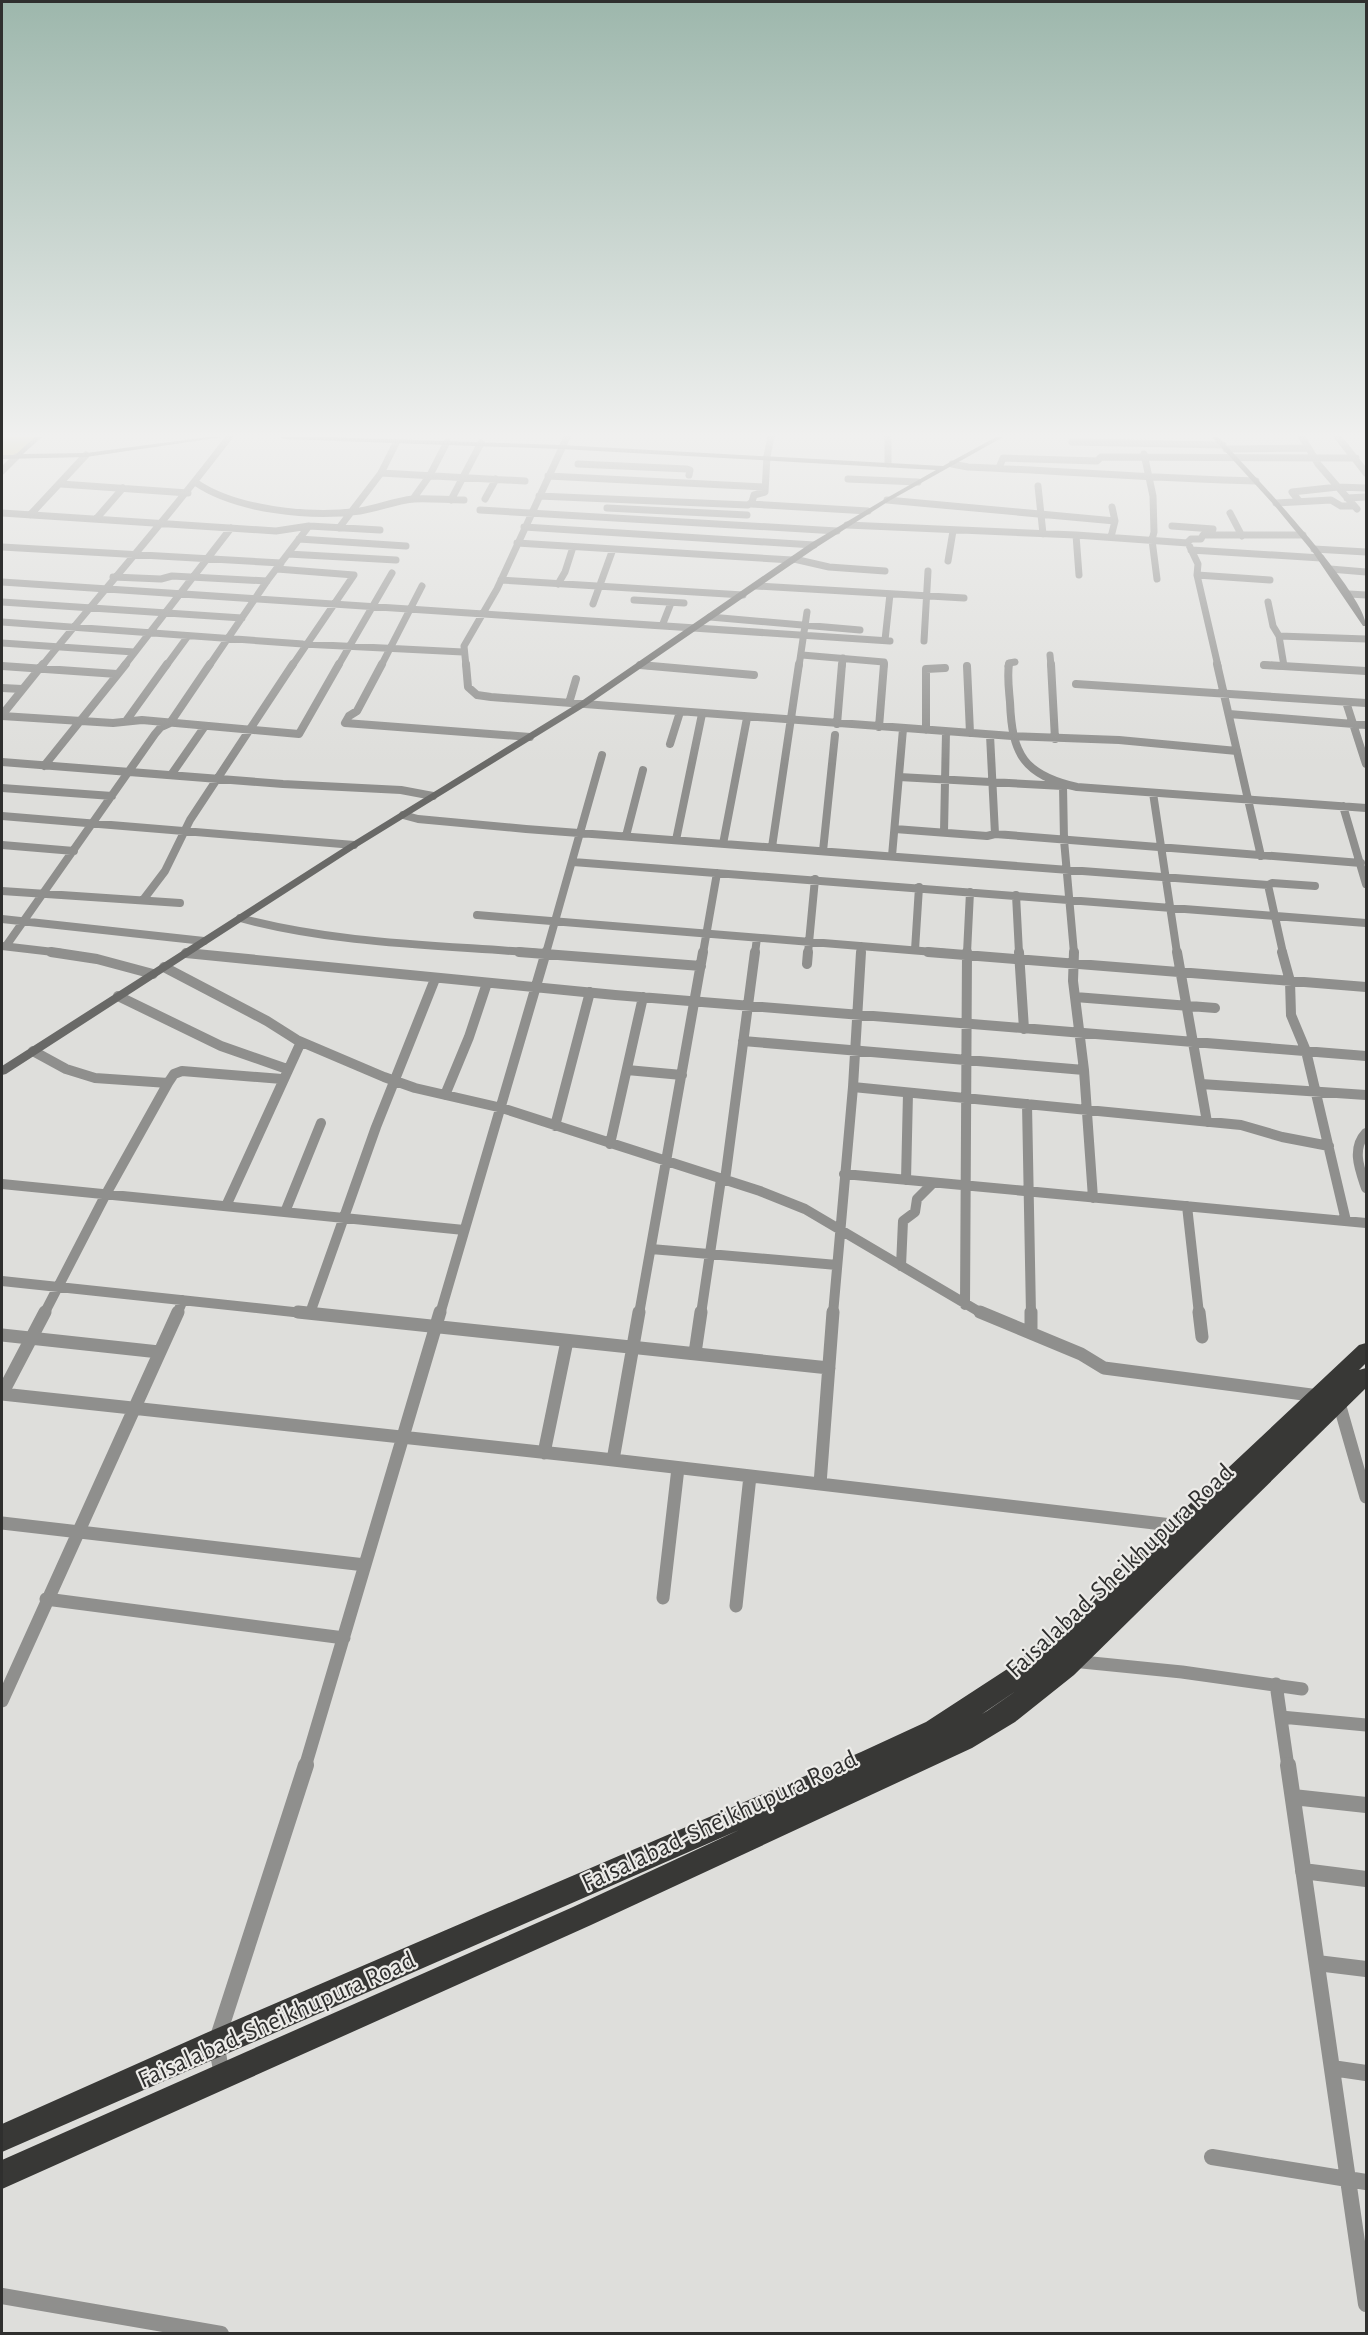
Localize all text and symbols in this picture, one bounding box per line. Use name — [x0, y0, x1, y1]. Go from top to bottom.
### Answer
street label: Faisalabad-Sheikhupura Road — [1001, 1459, 1238, 1683]
street label: Faisalabad-Sheikhupura Road — [578, 1746, 861, 1896]
street label: Faisalabad-Sheikhupura Road — [134, 1947, 419, 2093]

